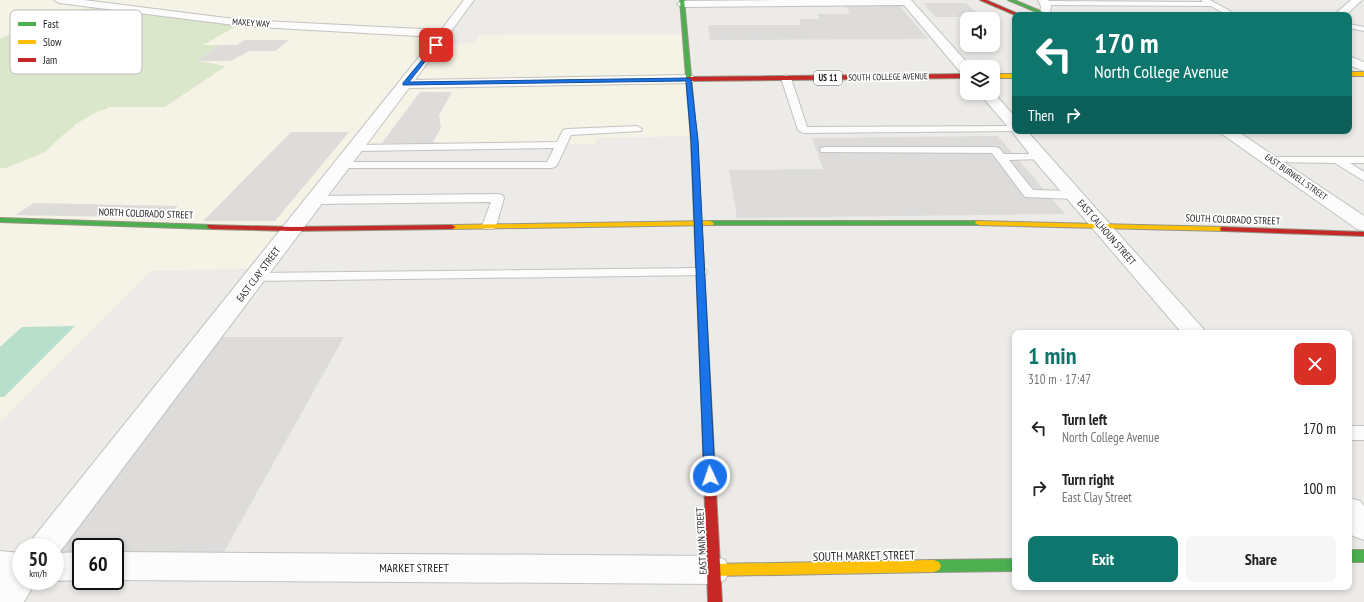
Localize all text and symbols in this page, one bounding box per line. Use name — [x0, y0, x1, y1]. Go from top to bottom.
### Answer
legend — [10, 10, 142, 74]
map controls — [960, 12, 1000, 100]
button: sound — [960, 12, 1000, 52]
street label: MAXEY WAY — [232, 16, 271, 29]
text: Fast — [43, 17, 59, 31]
text: 170 m — [1094, 24, 1158, 61]
pin — [419, 28, 453, 62]
icon: left — [1028, 28, 1080, 80]
icon: arrive — [425, 34, 447, 56]
text: Slow — [43, 35, 62, 49]
text: Jam — [42, 53, 57, 67]
button: layers — [960, 60, 1000, 100]
text: North College Avenue — [1094, 60, 1229, 83]
street label: SOUTH COLLEGE AVENUE — [848, 70, 928, 83]
road number: US 11 — [814, 71, 842, 85]
icon: right — [1062, 104, 1084, 126]
text: Then — [1028, 106, 1054, 125]
street label: EAST BURWELL STREET — [1263, 151, 1330, 202]
street label: EAST CALHOUN STREET — [1075, 197, 1139, 268]
street label: NORTH COLORADO STREET — [98, 205, 194, 222]
street label: SOUTH COLORADO STREET — [1185, 211, 1281, 228]
street label: EAST CLAY STREET — [233, 244, 284, 304]
text: 1 min — [1028, 340, 1076, 371]
button: close — [1294, 343, 1336, 385]
text: 310 m · 17:47 — [1028, 371, 1091, 388]
text: Turn left — [1062, 410, 1107, 429]
icon: left — [1028, 417, 1050, 439]
text: 170 m — [1303, 419, 1336, 438]
text: North College Avenue — [1062, 429, 1159, 446]
position arrow — [689, 455, 731, 497]
text: Turn right — [1062, 470, 1114, 489]
icon: right — [1028, 477, 1050, 499]
text: 100 m — [1303, 479, 1336, 498]
text: East Clay Street — [1062, 489, 1132, 506]
street label: EAST MAIN STREET — [693, 507, 710, 575]
button: Exit — [1028, 536, 1178, 582]
button: Share — [1186, 536, 1336, 582]
speed limit sign: 60 — [72, 538, 124, 590]
text: 50 — [28, 546, 48, 572]
street label: SOUTH MARKET STREET — [813, 547, 916, 564]
street label: MARKET STREET — [379, 560, 449, 575]
text: km/h — [29, 567, 47, 580]

